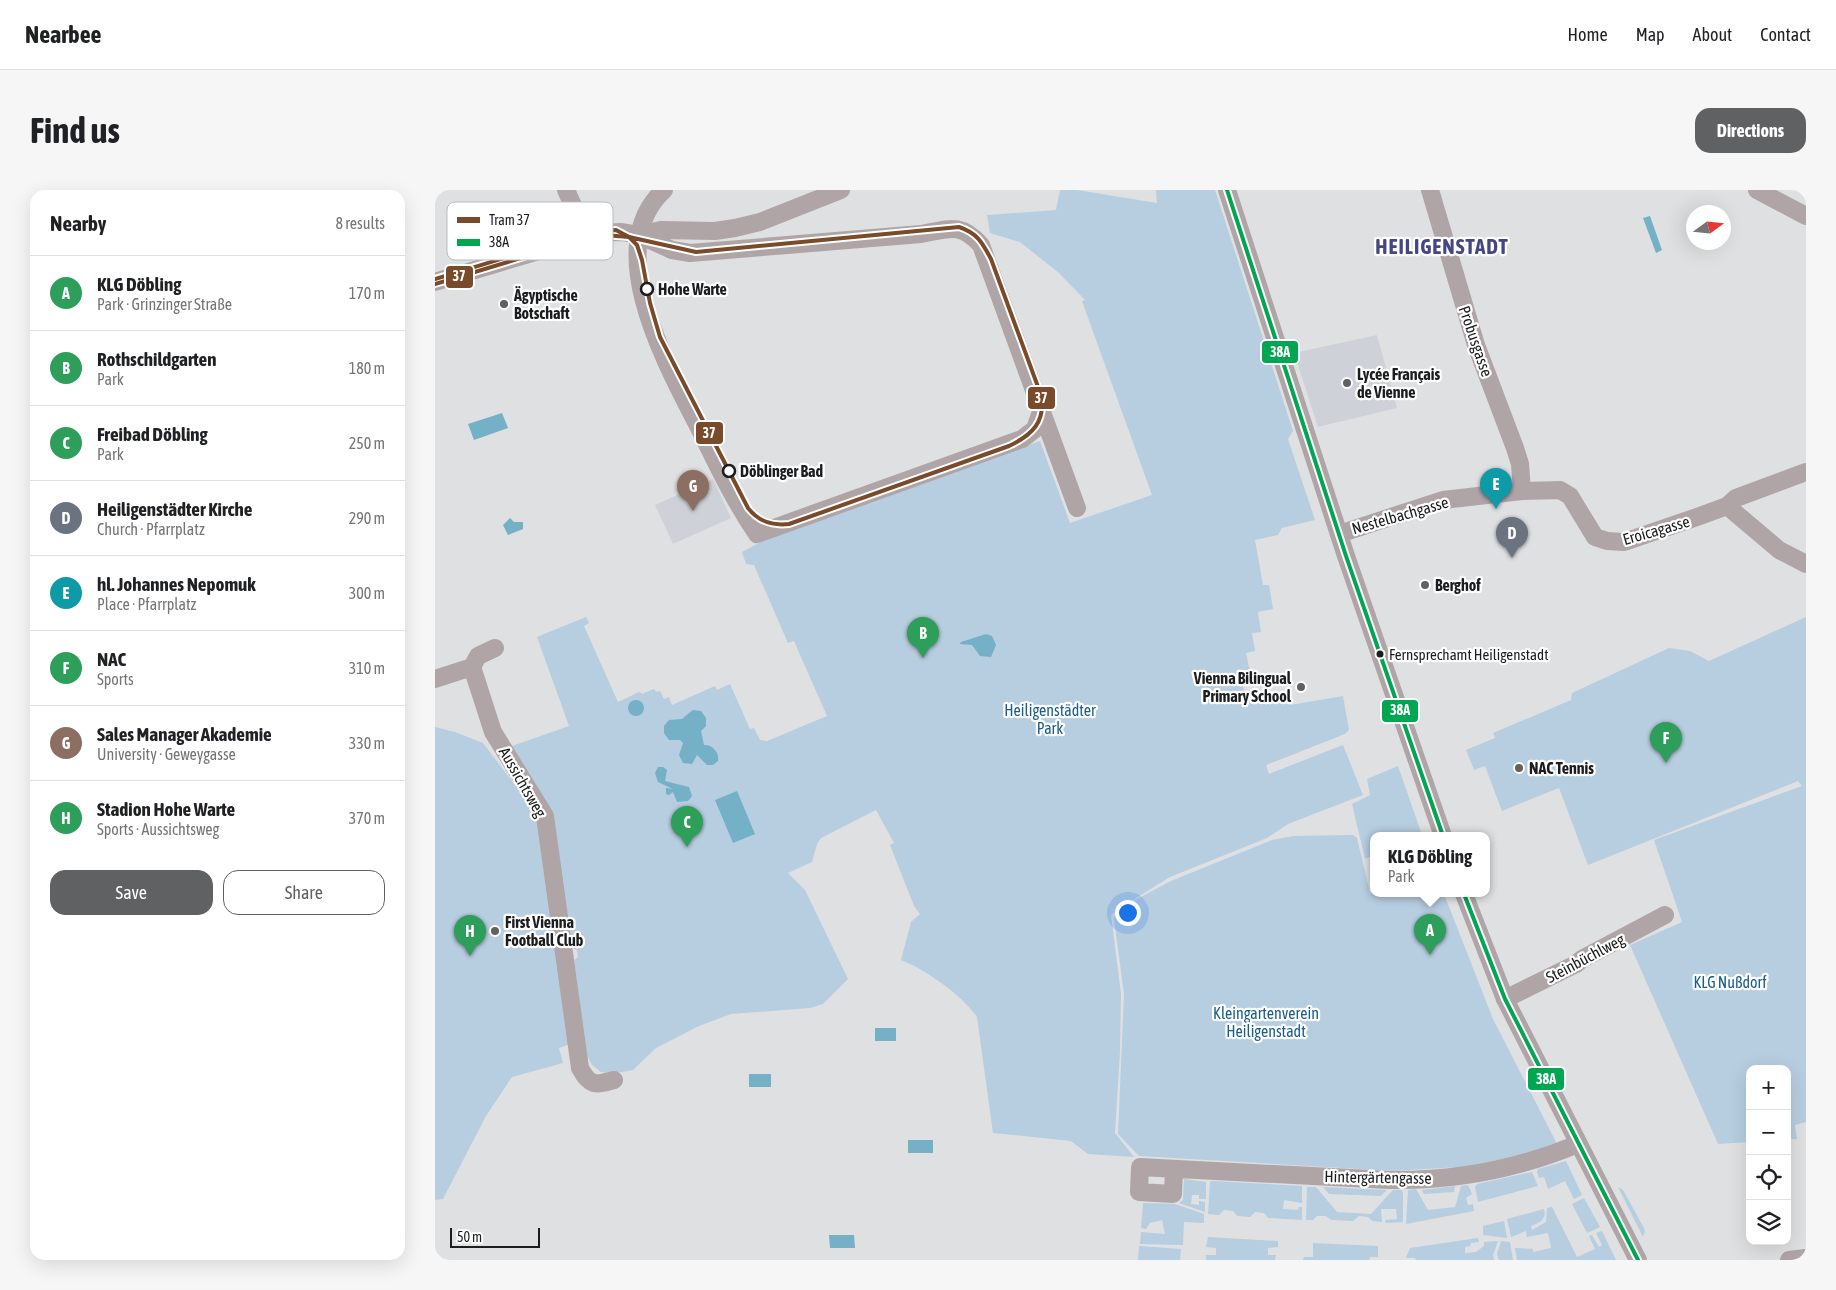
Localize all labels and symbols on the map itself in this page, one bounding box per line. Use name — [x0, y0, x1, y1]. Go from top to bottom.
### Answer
legend — [447, 202, 613, 260]
north arrow — [1686, 205, 1731, 250]
text: Tram 37 — [489, 212, 530, 228]
text: 38A — [489, 234, 509, 250]
district label: HEILIGENSTADT — [1375, 234, 1509, 258]
line badge: 37 — [445, 265, 474, 289]
text: 37 — [452, 268, 466, 284]
place label: Hohe Warte — [658, 280, 727, 298]
marker: Hohe Warte — [640, 282, 654, 296]
place label: Ägyptische Botschaft — [513, 286, 578, 322]
marker: Ägyptische Botschaft — [498, 298, 510, 310]
street label: Probusgasse — [1455, 303, 1496, 379]
line badge: 38A — [1261, 340, 1299, 364]
text: 38A — [1270, 344, 1290, 360]
place label: Lycée Français de Vienne — [1357, 365, 1440, 401]
marker: Lycée Français de Vienne — [1341, 377, 1353, 389]
line badge: 37 — [1027, 386, 1056, 410]
text: 37 — [1034, 390, 1048, 406]
line badge: 37 — [695, 421, 724, 445]
text: 37 — [702, 425, 716, 441]
place label: Döblinger Bad — [740, 462, 824, 480]
marker: Döblinger Bad — [722, 464, 736, 478]
pin: E — [1480, 468, 1512, 509]
pin: G — [677, 470, 709, 511]
street label: Nestelbachgasse — [1350, 493, 1451, 538]
street label: Eroicagasse — [1621, 512, 1692, 549]
pin: D — [1496, 517, 1528, 558]
place label: Berghof — [1435, 576, 1481, 594]
marker: Berghof — [1419, 579, 1431, 591]
pin: B — [907, 617, 939, 658]
place label: Fernsprechamt Heiligenstadt — [1389, 646, 1548, 663]
marker: Fernsprechamt Heiligenstadt — [1375, 649, 1385, 659]
place label: Vienna Bilingual Primary School — [1193, 669, 1292, 705]
marker: Vienna Bilingual Primary School — [1295, 681, 1307, 693]
line badge: 38A — [1381, 699, 1419, 723]
park label: Heiligenstädter Park — [1004, 701, 1096, 737]
text: 38A — [1390, 702, 1410, 718]
pin: F — [1650, 722, 1682, 763]
street label: Aussichtsweg — [495, 744, 550, 821]
place label: NAC Tennis — [1529, 759, 1594, 777]
marker: NAC Tennis — [1513, 762, 1525, 774]
pin: C — [671, 806, 703, 847]
your location — [1115, 900, 1141, 926]
place label: First Vienna Football Club — [505, 913, 584, 949]
pin: A — [1414, 914, 1446, 955]
pin: H — [454, 915, 486, 956]
marker: First Vienna Football Club — [489, 925, 501, 937]
street label: Steinbüchlweg — [1543, 930, 1628, 987]
park label: KLG Nußdorf — [1693, 973, 1767, 991]
park label: Kleingartenverein Heiligenstadt — [1213, 1004, 1319, 1041]
line badge: 38A — [1527, 1067, 1565, 1091]
text: 38A — [1536, 1071, 1556, 1087]
street label: Hintergärtengasse — [1324, 1167, 1432, 1188]
scale bar — [450, 1225, 540, 1248]

